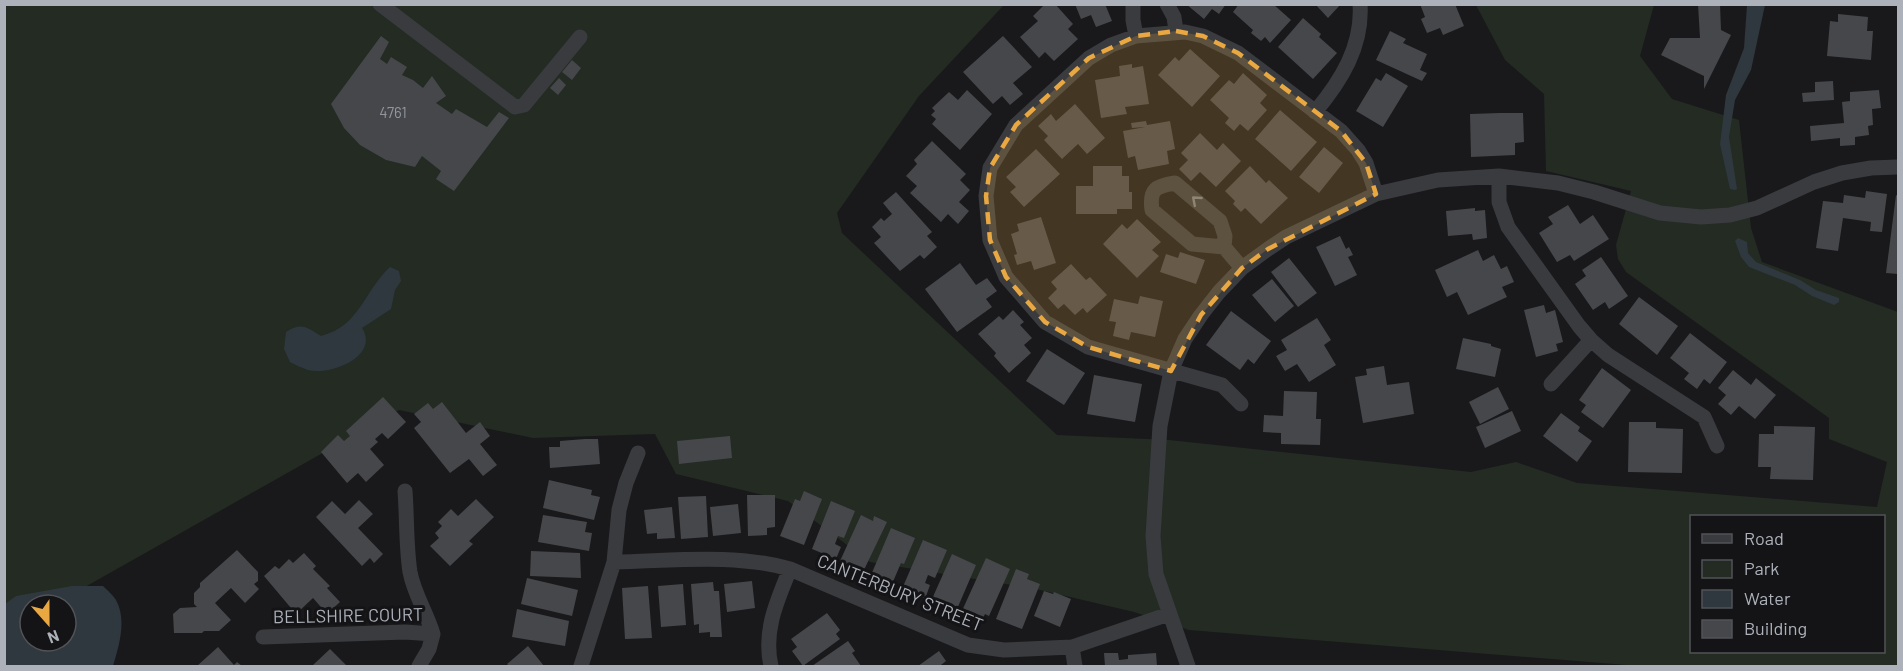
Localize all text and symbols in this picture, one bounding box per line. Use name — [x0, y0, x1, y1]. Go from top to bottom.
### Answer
house number: 4761 — [379, 103, 407, 121]
one-way arrow — [1192, 197, 1203, 208]
legend — [1690, 515, 1885, 653]
text: Road — [1744, 527, 1784, 549]
street label: CANTERBURY STREET — [814, 549, 987, 635]
text: Park — [1744, 557, 1779, 579]
text: Water — [1744, 587, 1791, 609]
north arrow — [18, 593, 78, 653]
street label: BELLSHIRE COURT — [273, 603, 423, 627]
text: Building — [1744, 617, 1807, 639]
text: N — [45, 627, 62, 648]

